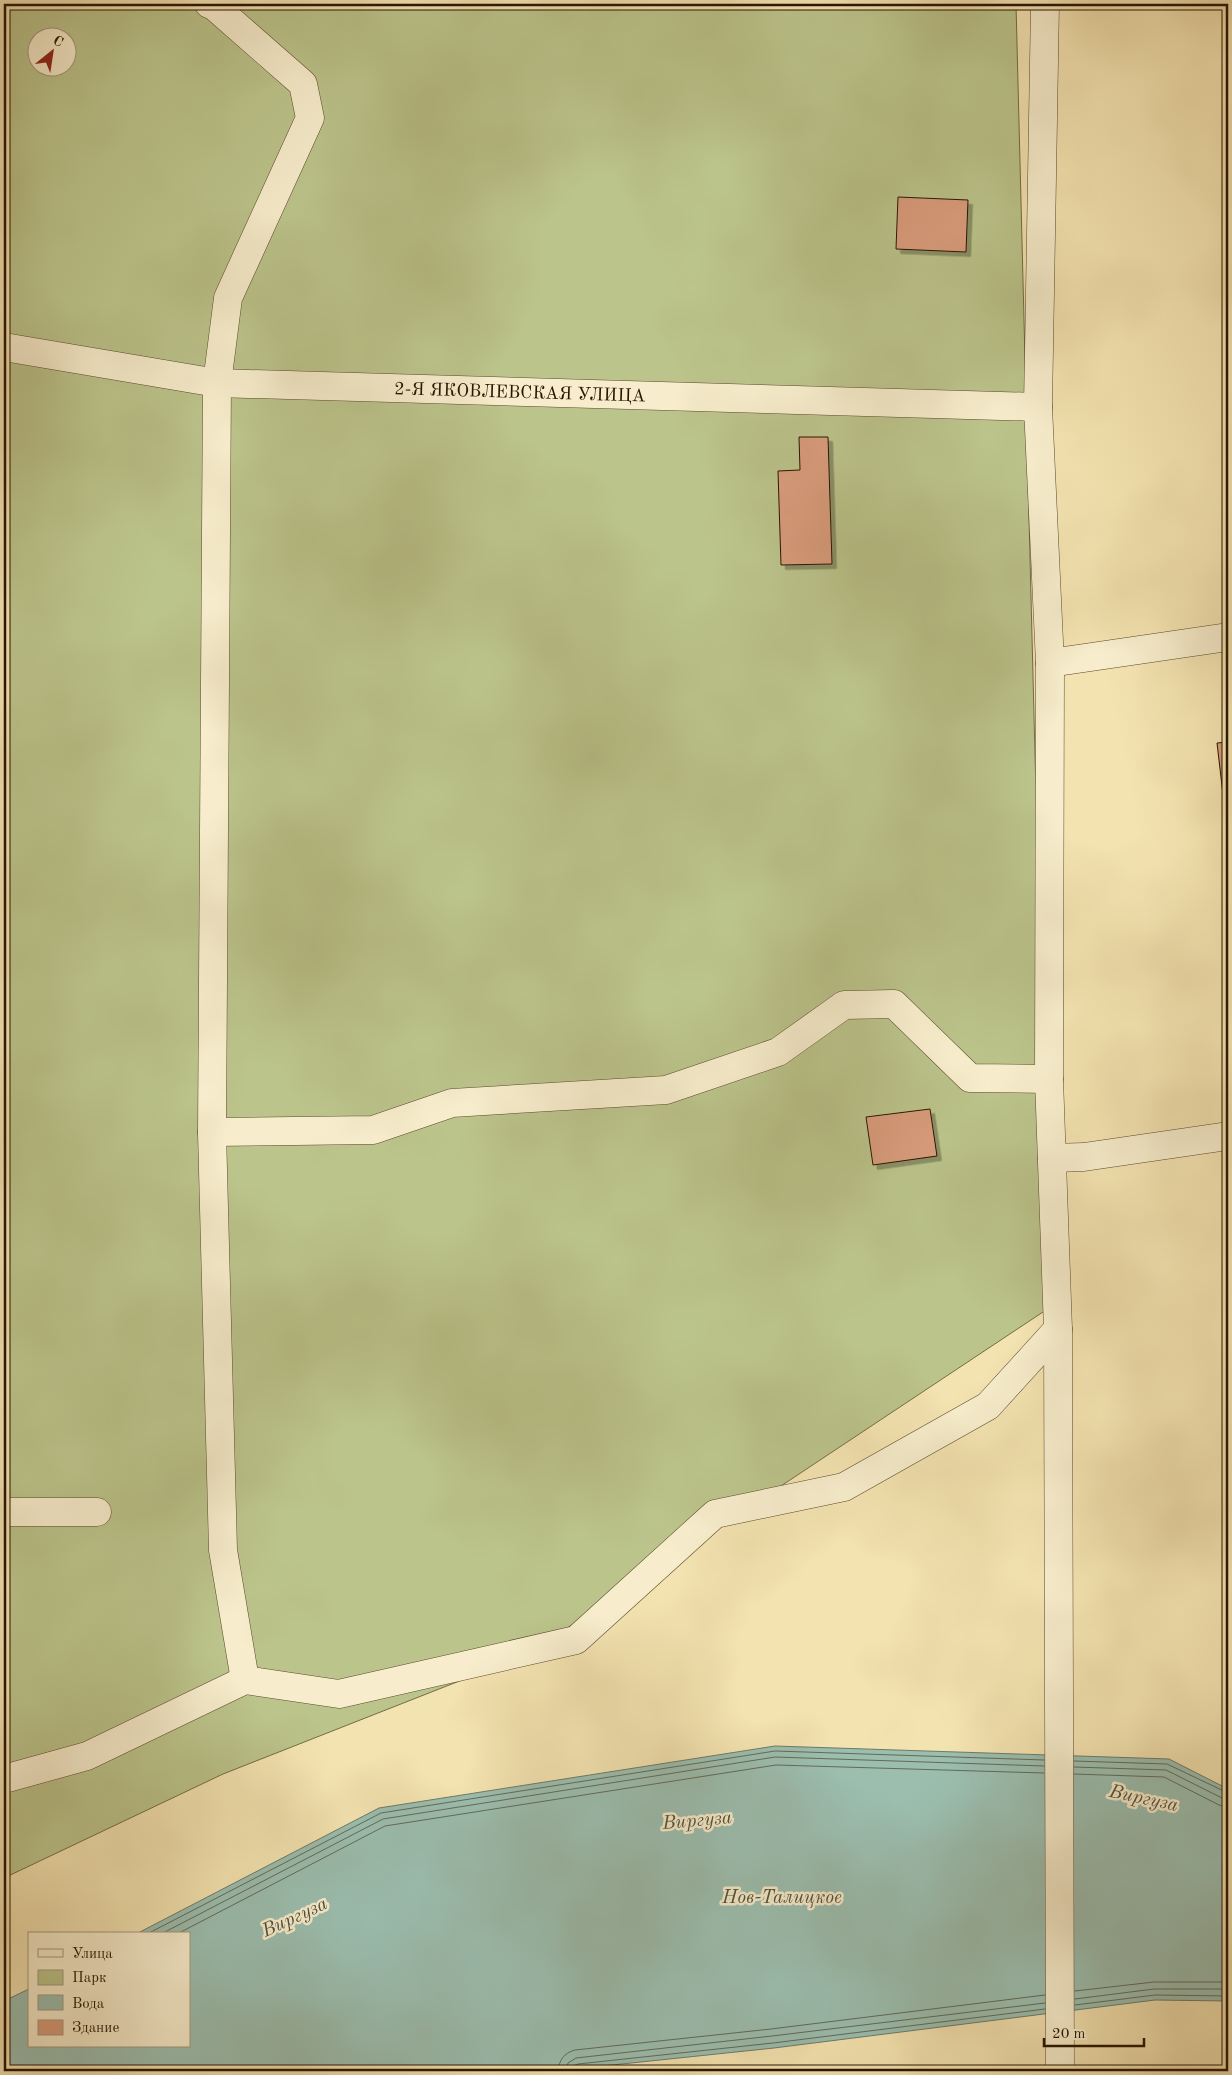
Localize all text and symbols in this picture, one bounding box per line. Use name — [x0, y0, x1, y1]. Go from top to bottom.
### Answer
north arrow — [28, 28, 78, 78]
text: С — [50, 33, 66, 50]
street label: 2-Я ЯКОВЛЕВСКАЯ УЛИЦА — [394, 380, 646, 406]
water label: Виргуза — [1106, 1783, 1180, 1816]
water label: Виргуза — [661, 1809, 733, 1834]
water label: Нов-Талицкое — [721, 1889, 842, 1908]
water label: Виргуза — [258, 1895, 331, 1942]
legend — [28, 1932, 190, 2048]
text: Улица — [72, 1947, 113, 1962]
text: Парк — [72, 1971, 107, 1986]
text: Вода — [72, 1997, 105, 2012]
scale bar — [1044, 2015, 1144, 2047]
text: Здание — [72, 2021, 119, 2036]
text: 20 m — [1052, 2027, 1086, 2042]

